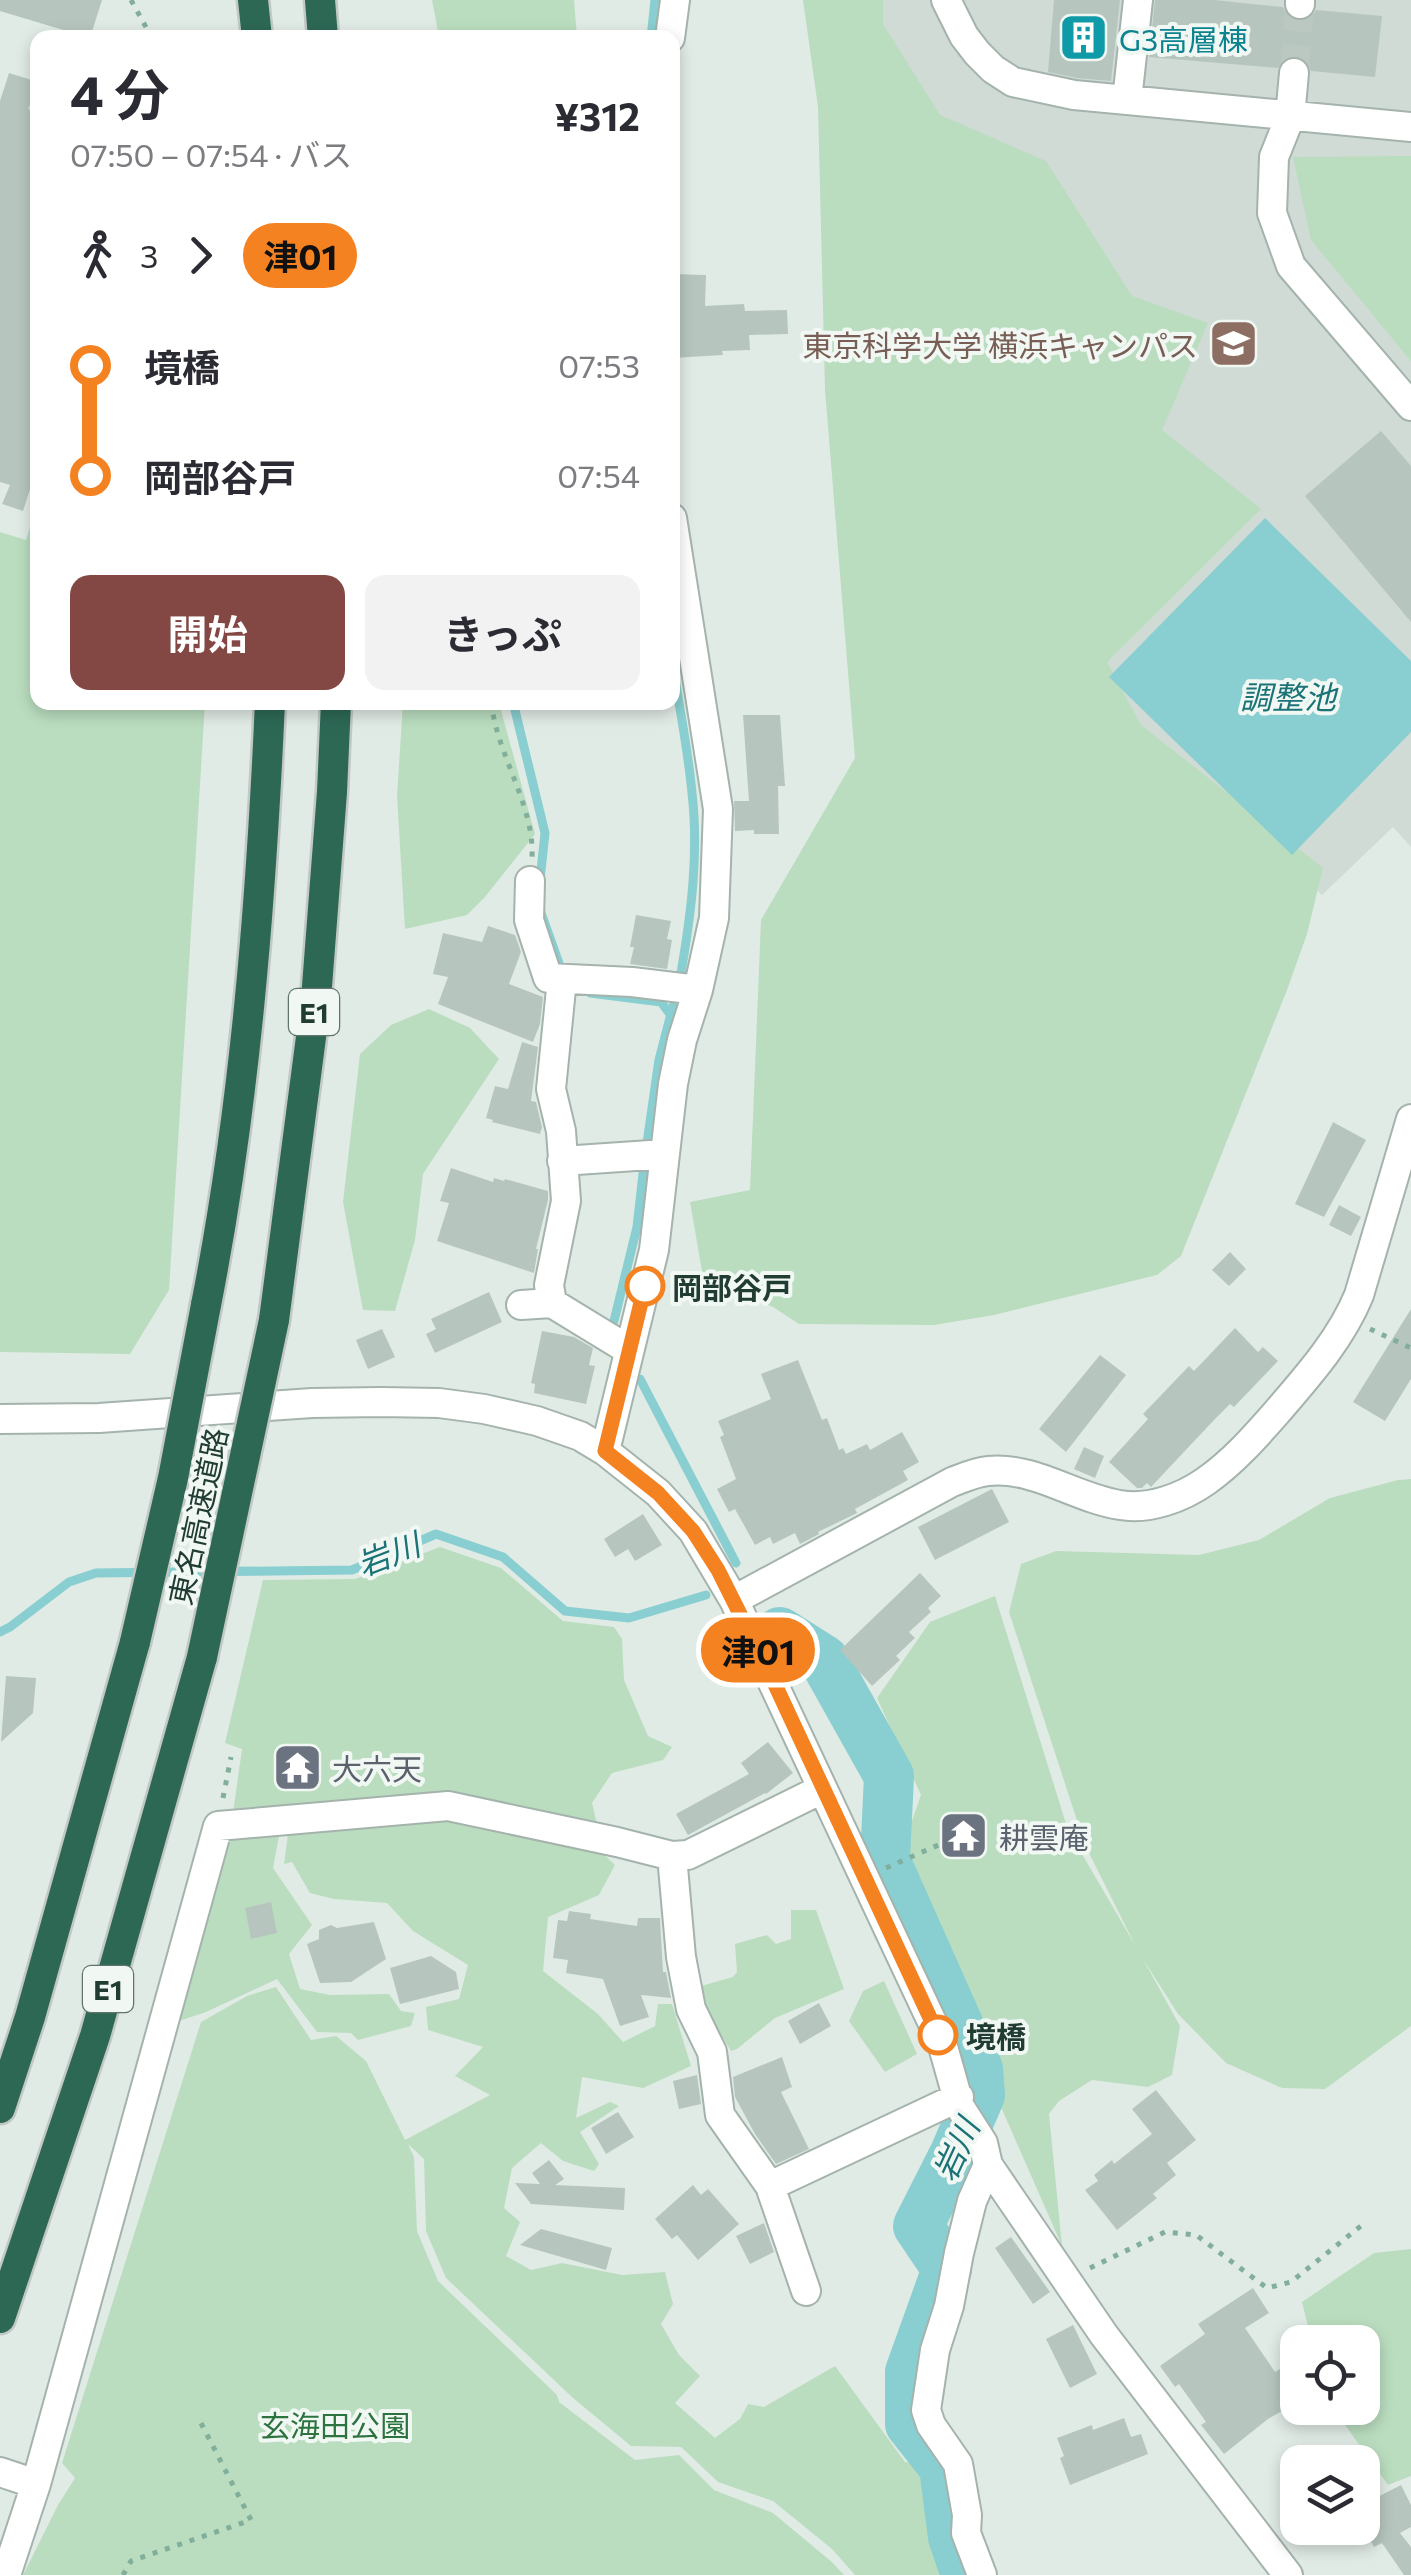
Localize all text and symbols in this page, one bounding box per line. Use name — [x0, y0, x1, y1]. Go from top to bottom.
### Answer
building icon: G3高層棟 — [1058, 12, 1110, 64]
place label: G3高層棟 — [1119, 20, 1248, 57]
text: 4 分 — [70, 59, 169, 126]
text: ¥312 — [555, 92, 640, 139]
text: 07:50 – 07:54 · バス — [70, 134, 352, 174]
icon: walk — [70, 228, 125, 283]
icon: forward — [173, 228, 228, 283]
text: 津01 — [263, 234, 337, 277]
text: 3 — [140, 235, 158, 275]
school or university icon: 東京科学大学 横浜キャンパス — [1207, 318, 1259, 370]
place label: 東京科学大学 横浜キャンパス — [802, 326, 1198, 363]
text: 境橋 — [144, 343, 220, 390]
text: 07:53 — [558, 345, 640, 385]
text: 岡部谷戸 — [144, 453, 296, 500]
text: 07:54 — [557, 455, 640, 495]
button: 開始 — [70, 575, 345, 690]
button: きっぷ — [365, 575, 640, 690]
water label: 調整池 — [1240, 676, 1339, 716]
road number: E1 — [289, 989, 339, 1035]
marker: 岡部谷戸 — [626, 1267, 664, 1305]
place label: 岡部谷戸 — [672, 1268, 792, 1305]
street label: 東名高速道路 — [160, 1424, 234, 1608]
water label: 岩川 — [351, 1522, 428, 1583]
line badge: 津01 — [700, 1618, 816, 1682]
text: 津01 — [721, 1629, 795, 1672]
temple icon: 大六天 — [271, 1741, 323, 1793]
place label: 大六天 — [332, 1749, 422, 1786]
temple icon: 耕雲庵 — [938, 1810, 990, 1862]
place label: 耕雲庵 — [999, 1818, 1089, 1855]
road number: E1 — [83, 1966, 133, 2012]
marker: 境橋 — [919, 2016, 957, 2054]
place label: 境橋 — [966, 2017, 1026, 2054]
water label: 岩川 — [923, 2109, 988, 2186]
map controls — [1280, 2325, 1380, 2545]
button: locate — [1280, 2325, 1380, 2425]
park label: 玄海田公園 — [260, 2406, 410, 2443]
button: layers — [1280, 2445, 1380, 2545]

